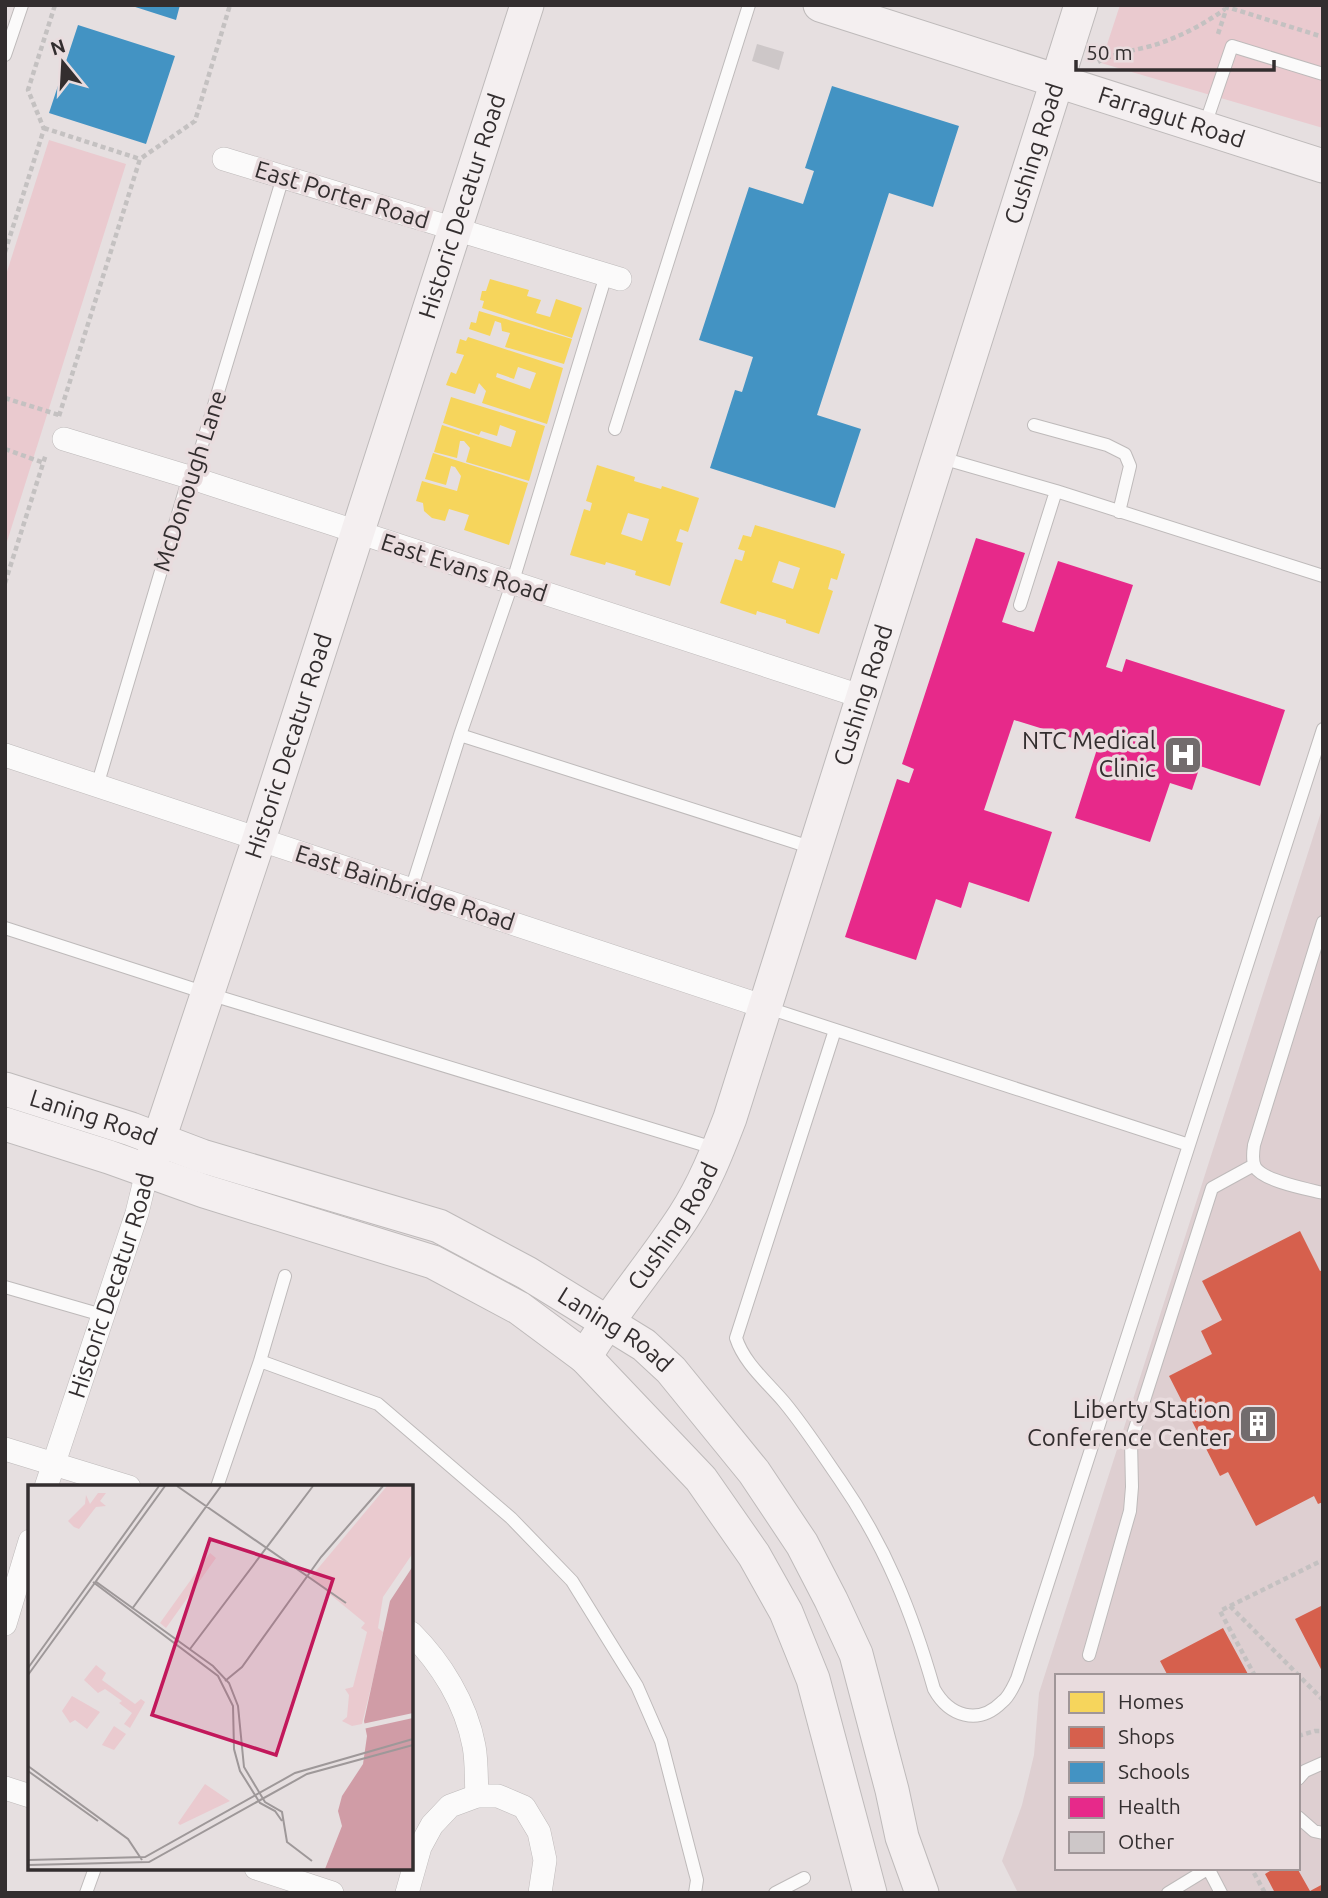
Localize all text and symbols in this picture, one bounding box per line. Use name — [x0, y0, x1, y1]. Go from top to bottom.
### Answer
north arrow — [28, 28, 98, 98]
scale bar — [1076, 28, 1274, 72]
text: N — [48, 34, 68, 59]
text: 50 m — [1086, 40, 1133, 64]
street label: Cushing Road — [999, 79, 1069, 227]
street label: Farragut Road — [1095, 81, 1248, 153]
street label: Historic Decatur Road — [413, 90, 511, 322]
street label: East Porter Road — [252, 155, 433, 234]
street label: McDonough Lane — [147, 387, 232, 575]
street label: East Evans Road — [378, 528, 551, 607]
street label: Cushing Road — [828, 621, 898, 769]
street label: Historic Decatur Road — [239, 630, 337, 862]
place label: NTC Medical Clinic — [1022, 727, 1156, 782]
hospital icon: NTC Medical Clinic — [1162, 734, 1204, 776]
street label: East Bainbridge Road — [292, 839, 518, 936]
street label: Laning Road — [27, 1084, 161, 1151]
street label: Cushing Road — [622, 1158, 723, 1295]
street label: Historic Decatur Road — [63, 1170, 159, 1401]
street label: Laning Road — [553, 1281, 678, 1378]
place label: Liberty Station Conference Center — [1027, 1396, 1231, 1451]
building icon: Liberty Station Conference Center — [1237, 1403, 1279, 1445]
inset map — [28, 1485, 413, 1870]
legend — [1055, 1674, 1300, 1870]
text: Homes — [1118, 1689, 1184, 1713]
text: Shops — [1118, 1724, 1175, 1748]
text: Schools — [1118, 1759, 1190, 1783]
text: Health — [1118, 1794, 1181, 1818]
text: Other — [1118, 1829, 1174, 1853]

